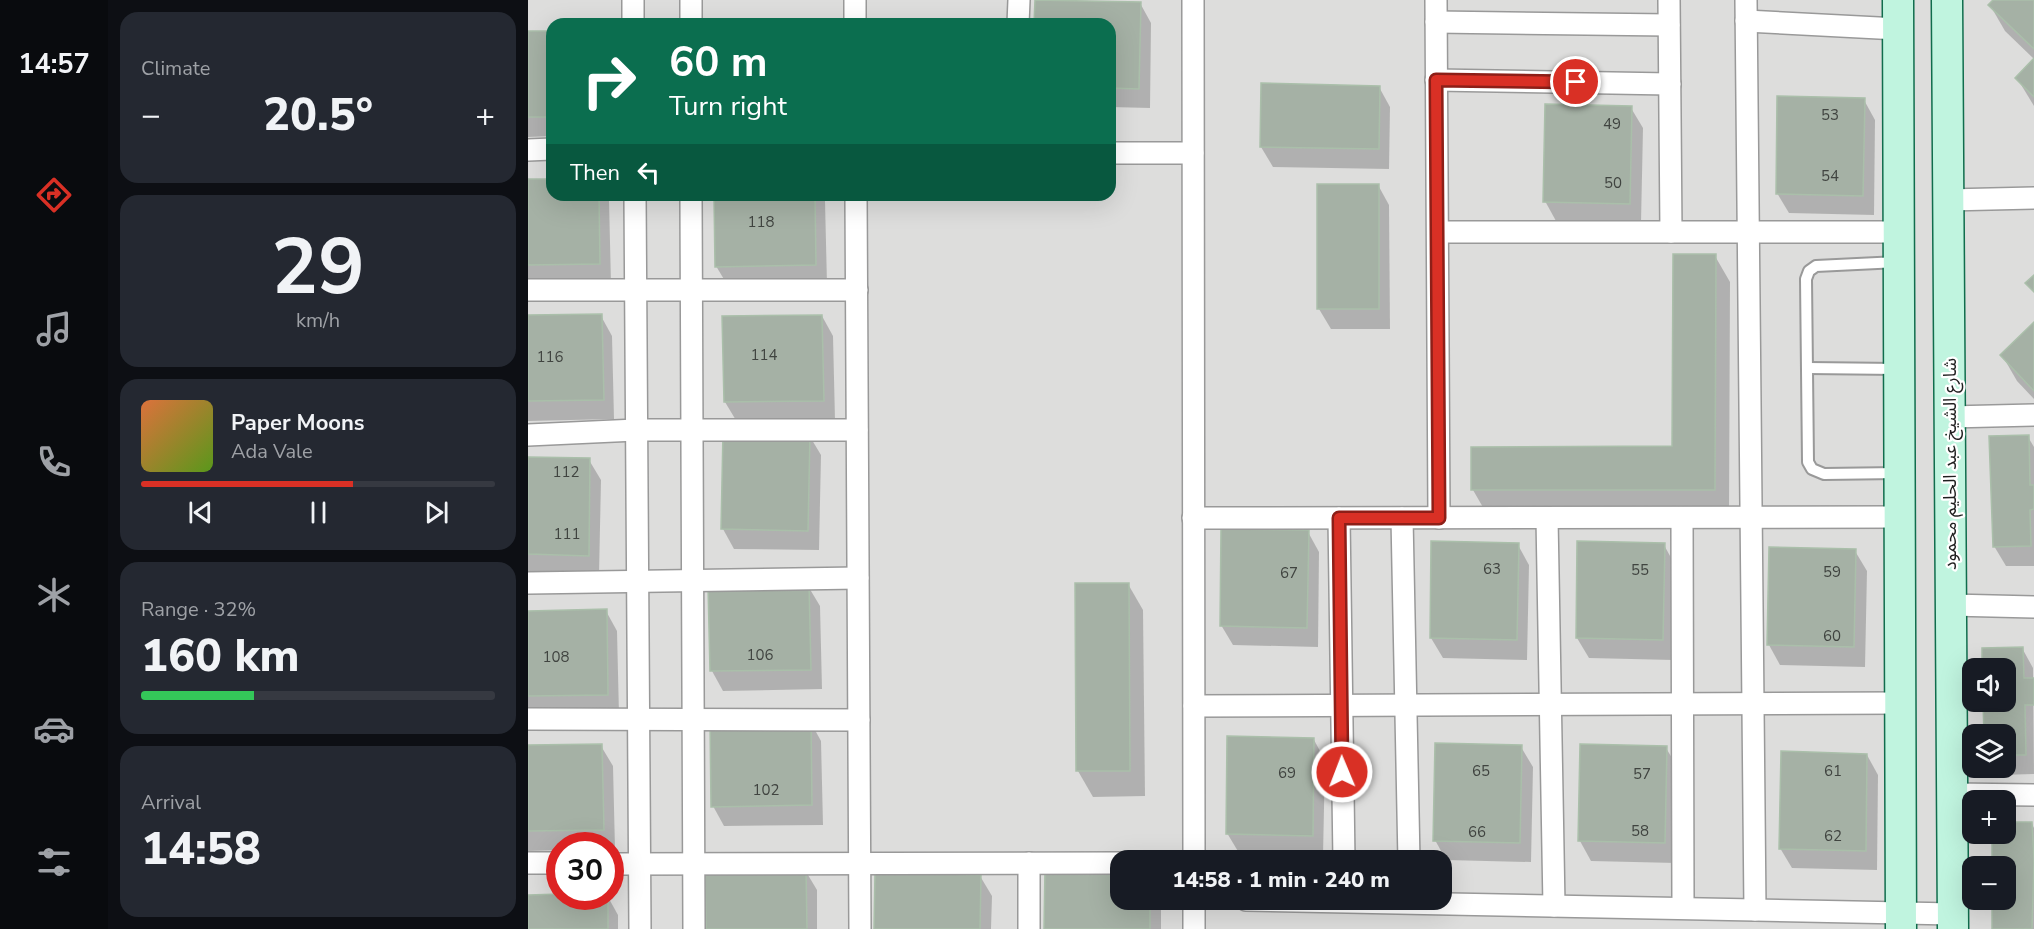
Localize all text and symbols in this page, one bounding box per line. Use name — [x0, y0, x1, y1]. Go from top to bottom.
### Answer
text: 60 m — [669, 34, 768, 91]
icon: right — [570, 42, 648, 120]
text: 14:57 — [18, 46, 90, 83]
text: Climate — [141, 55, 210, 82]
pin — [1550, 56, 1601, 107]
icon: arrive — [1559, 65, 1592, 98]
text: 20.5° — [263, 85, 373, 146]
text: Turn right — [669, 88, 787, 125]
text: − — [141, 93, 161, 138]
text: + — [475, 93, 495, 138]
house number: 53 — [1821, 105, 1839, 125]
house number: 49 — [1603, 114, 1621, 134]
icon: left — [632, 156, 665, 189]
text: Then — [570, 158, 620, 188]
house number: 54 — [1821, 166, 1839, 186]
house number: 50 — [1604, 173, 1622, 193]
icon: directions — [33, 174, 75, 216]
house number: 118 — [747, 212, 775, 232]
text: 29 — [271, 214, 365, 321]
text: km/h — [296, 307, 340, 334]
icon: music — [33, 308, 75, 350]
house number: 114 — [750, 345, 778, 365]
house number: 116 — [536, 347, 564, 367]
street label: شارع الشيخ عبد الحليم محمود — [1938, 358, 1964, 570]
text: Paper Moons — [231, 408, 365, 438]
text: Ada Vale — [231, 438, 313, 465]
icon: phone — [33, 441, 75, 483]
house number: 112 — [552, 462, 580, 482]
icon: previous — [184, 496, 217, 529]
icon: pause — [302, 496, 335, 529]
icon: next — [420, 496, 453, 529]
house number: 111 — [553, 524, 581, 544]
house number: 63 — [1483, 559, 1501, 579]
house number: 55 — [1631, 560, 1649, 580]
house number: 59 — [1823, 562, 1841, 582]
house number: 67 — [1280, 563, 1298, 583]
icon: climate — [33, 574, 75, 616]
text: Range · 32% — [141, 596, 256, 623]
text: 160 km — [141, 626, 300, 687]
house number: 60 — [1823, 626, 1841, 646]
house number: 106 — [746, 645, 774, 665]
house number: 108 — [542, 647, 570, 667]
map controls — [1962, 658, 2016, 910]
button: sound — [1962, 658, 2016, 712]
icon: car — [33, 708, 75, 750]
button: layers — [1962, 724, 2016, 778]
position arrow — [1310, 740, 1374, 804]
house number: 65 — [1472, 761, 1490, 781]
house number: 61 — [1824, 761, 1842, 781]
house number: 69 — [1278, 763, 1296, 783]
house number: 57 — [1633, 764, 1651, 784]
house number: 102 — [752, 780, 780, 800]
text: Arrival — [141, 789, 201, 816]
button: + — [1962, 790, 2016, 844]
text: 14:58 — [141, 819, 261, 880]
house number: 58 — [1631, 821, 1649, 841]
house number: 66 — [1468, 822, 1486, 842]
house number: 62 — [1824, 826, 1842, 846]
speed limit sign: 30 — [546, 832, 624, 910]
icon: filters — [33, 841, 75, 883]
button: − — [1962, 856, 2016, 910]
text: 14:58 · 1 min · 240 m — [1172, 865, 1390, 895]

